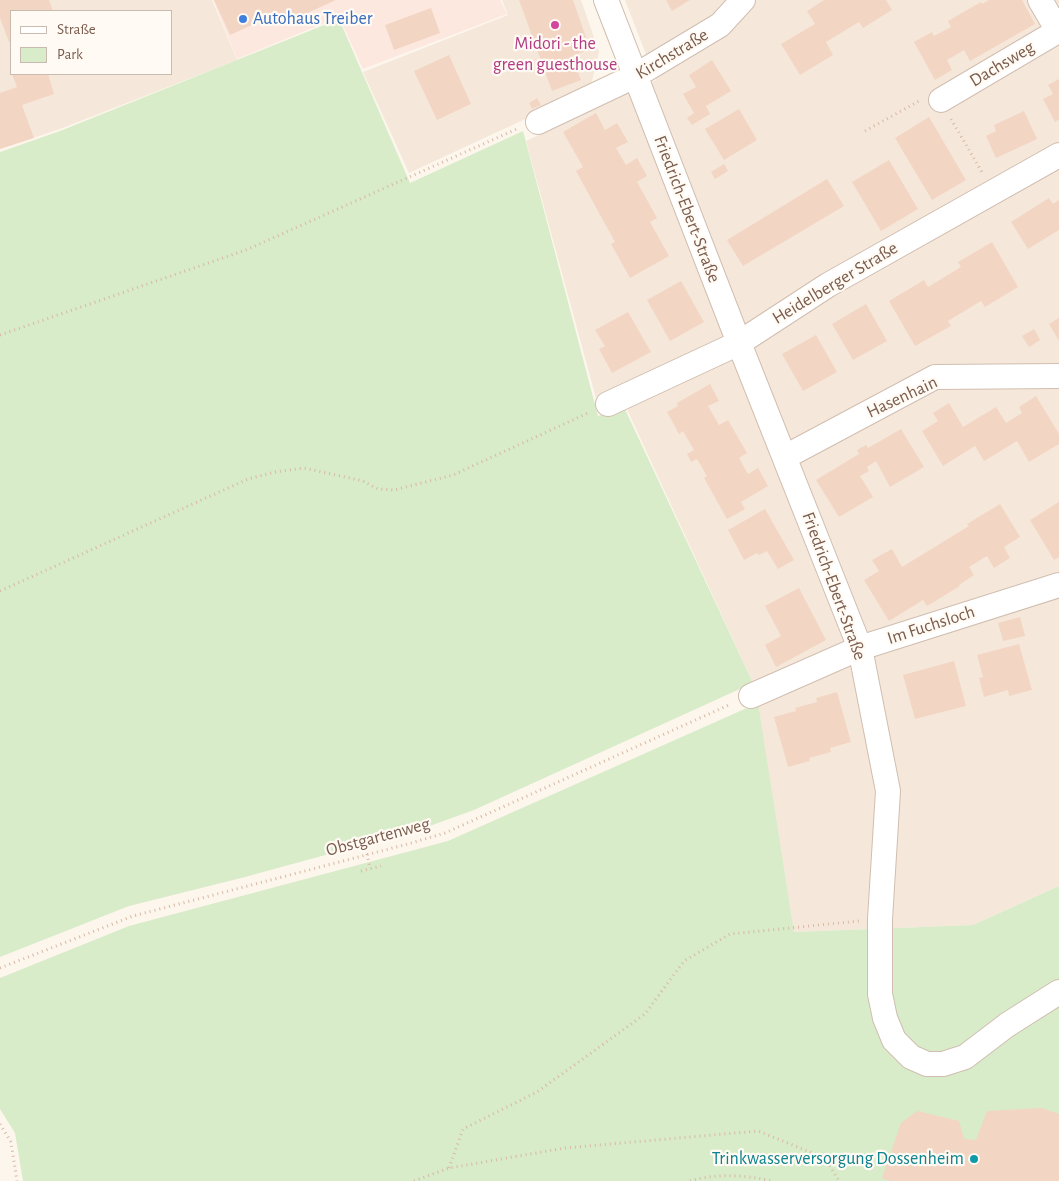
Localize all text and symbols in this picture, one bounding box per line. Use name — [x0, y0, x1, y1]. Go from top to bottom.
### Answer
place label: Autohaus Treiber — [253, 8, 373, 30]
legend — [10, 10, 172, 75]
marker: Autohaus Treiber — [237, 13, 249, 25]
marker: Midori - the green guesthouse — [549, 19, 561, 31]
text: Straße — [57, 22, 96, 37]
street label: Kirchstraße — [632, 24, 712, 84]
place label: Midori - the green guesthouse — [493, 33, 617, 76]
street label: Dachsweg — [966, 36, 1038, 92]
text: Park — [57, 47, 83, 62]
street label: Friedrich-Ebert-Straße — [649, 132, 725, 286]
street label: Heidelberger Straße — [768, 237, 902, 329]
street label: Hasenhain — [863, 371, 941, 423]
street label: Friedrich-Ebert-Straße — [797, 509, 871, 663]
street label: Im Fuchsloch — [885, 601, 977, 649]
street label: Obstgartenweg — [324, 813, 432, 861]
place label: Trinkwasserversorgung Dossenheim — [712, 1148, 964, 1170]
marker: Trinkwasserversorgung Dossenheim — [968, 1153, 980, 1165]

